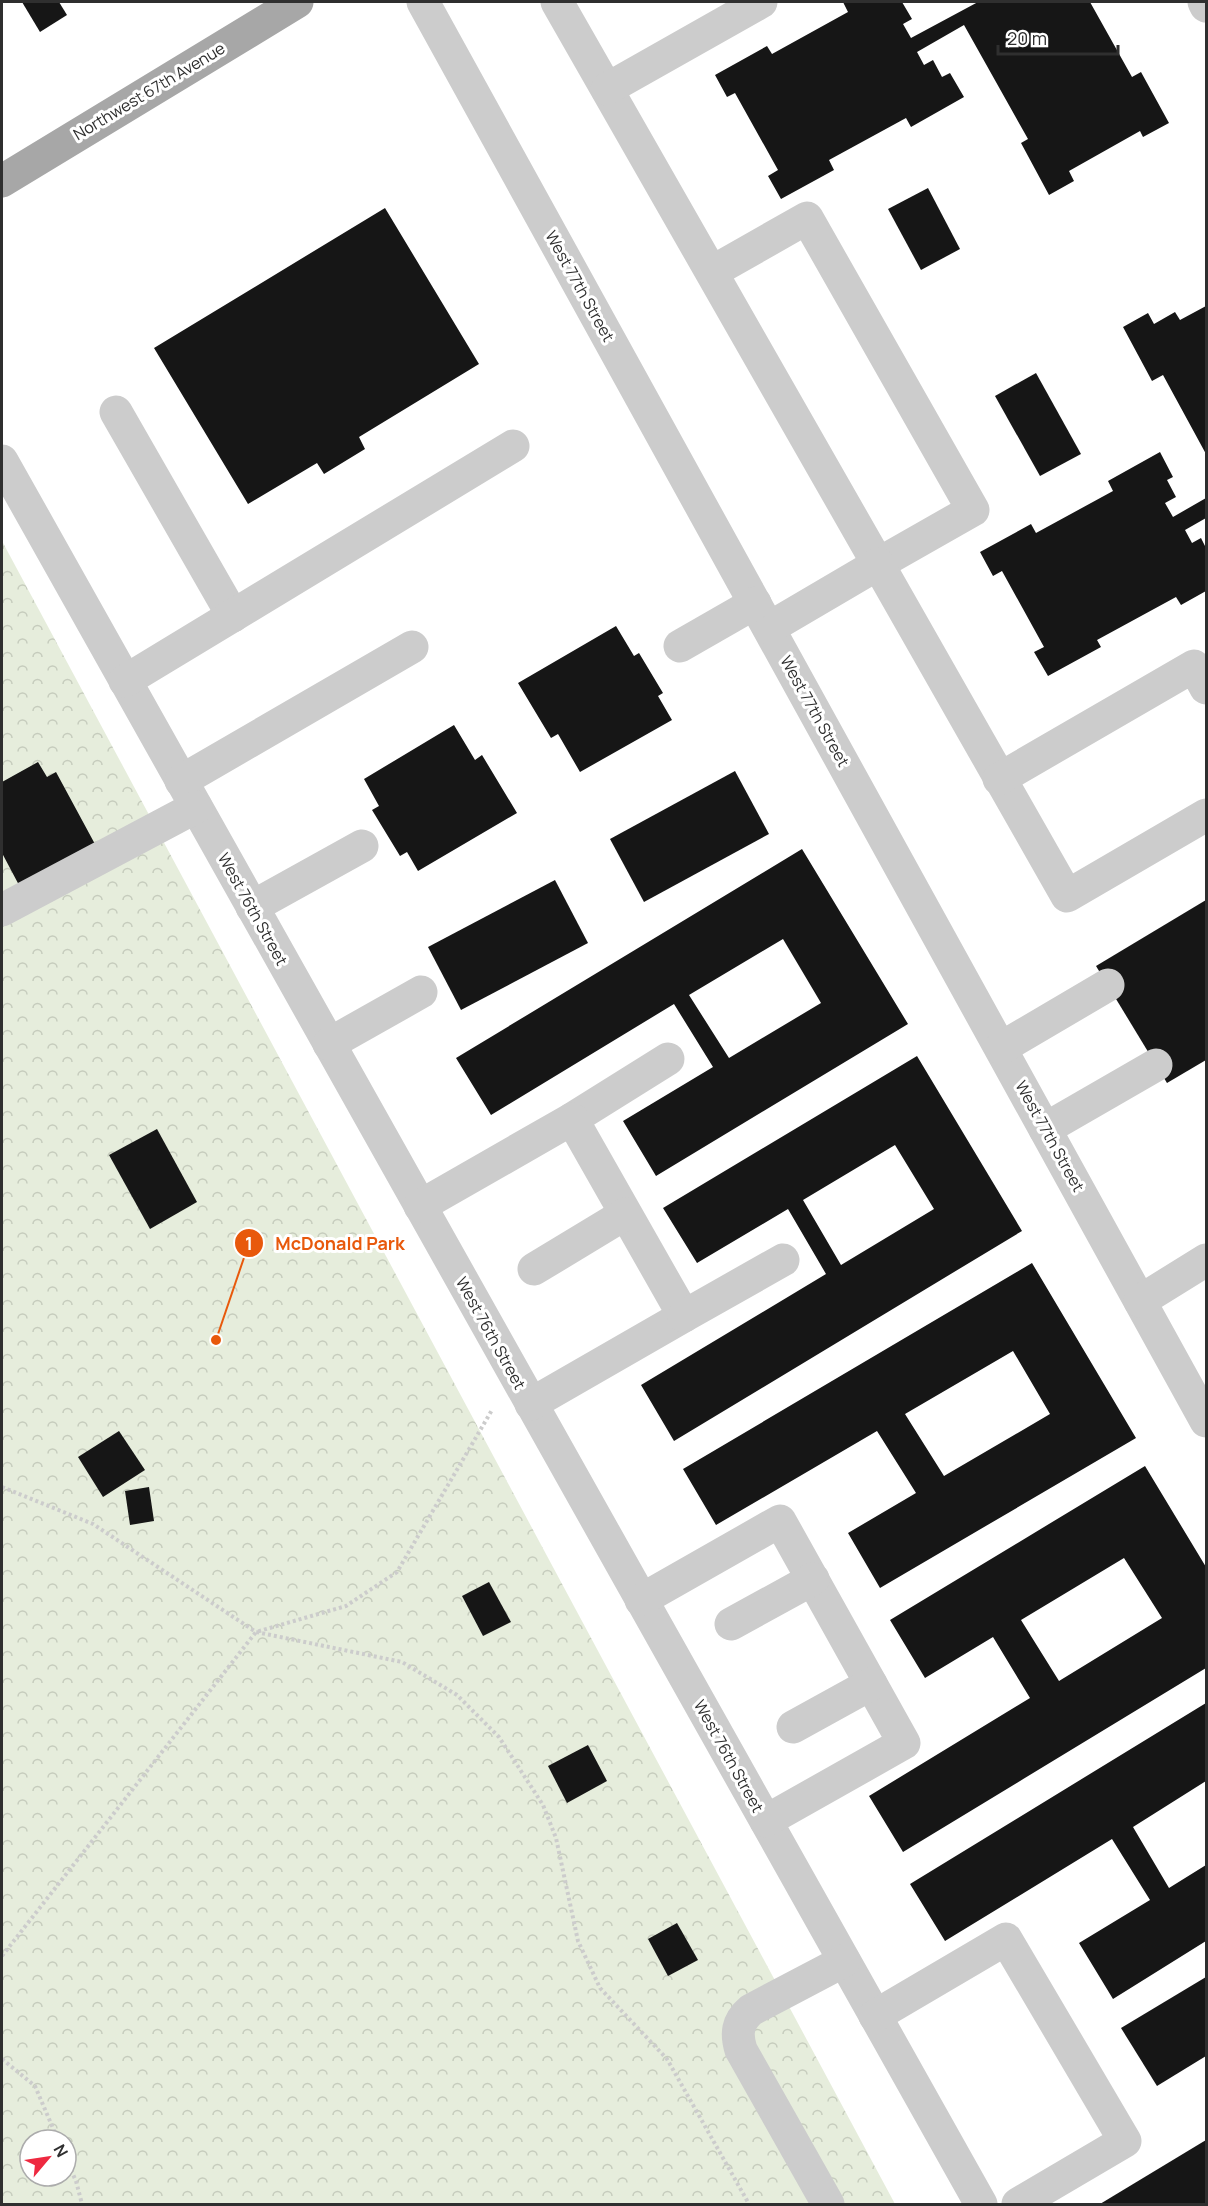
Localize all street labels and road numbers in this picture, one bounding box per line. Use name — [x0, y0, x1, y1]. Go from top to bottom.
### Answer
street label: Northwest 67th Avenue — [69, 37, 229, 145]
street label: West 77th Street — [540, 226, 620, 346]
street label: West 77th Street — [775, 651, 855, 771]
street label: West 76th Street — [213, 849, 293, 969]
street label: West 77th Street — [1010, 1076, 1090, 1196]
street label: West 76th Street — [451, 1273, 531, 1393]
street label: West 76th Street — [689, 1696, 769, 1816]

